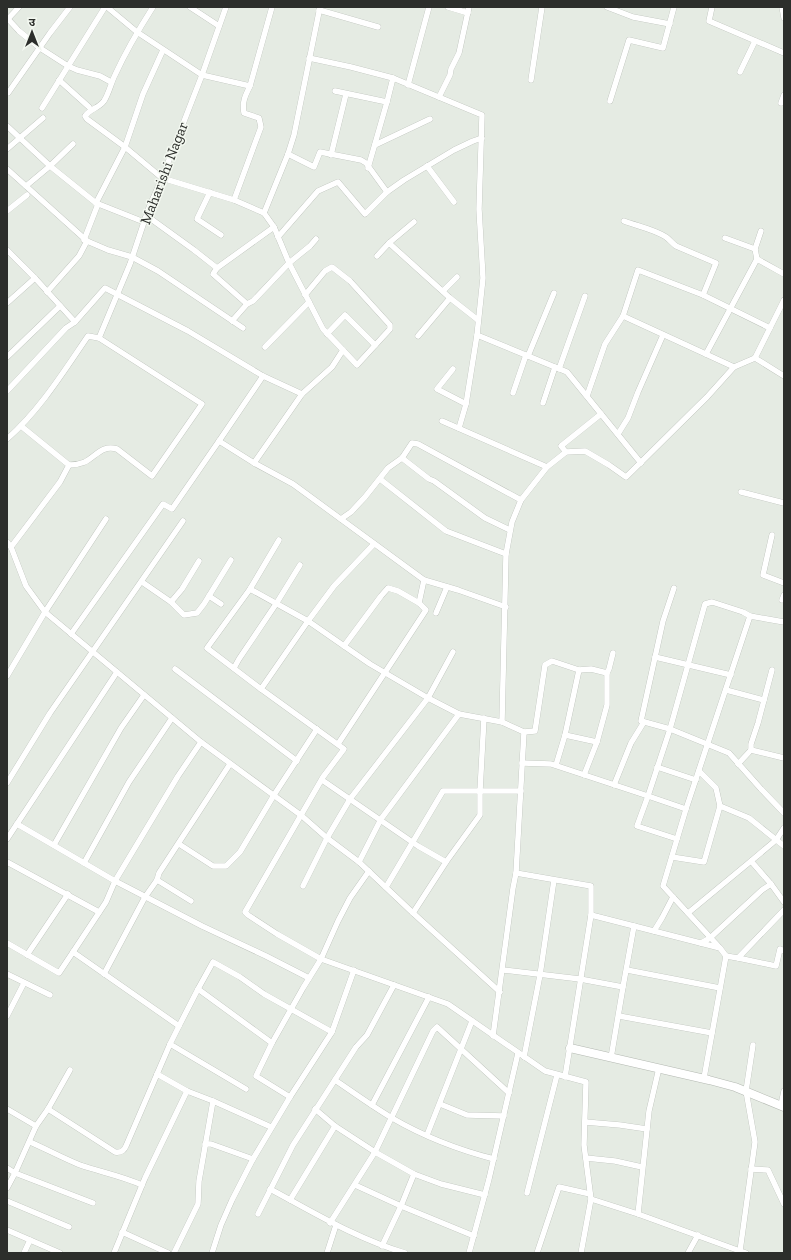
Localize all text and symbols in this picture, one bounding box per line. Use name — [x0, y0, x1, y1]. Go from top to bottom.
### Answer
north arrow — [12, 12, 52, 52]
text: उ — [29, 16, 36, 29]
street label: Maharishi Nagar — [136, 119, 192, 227]

